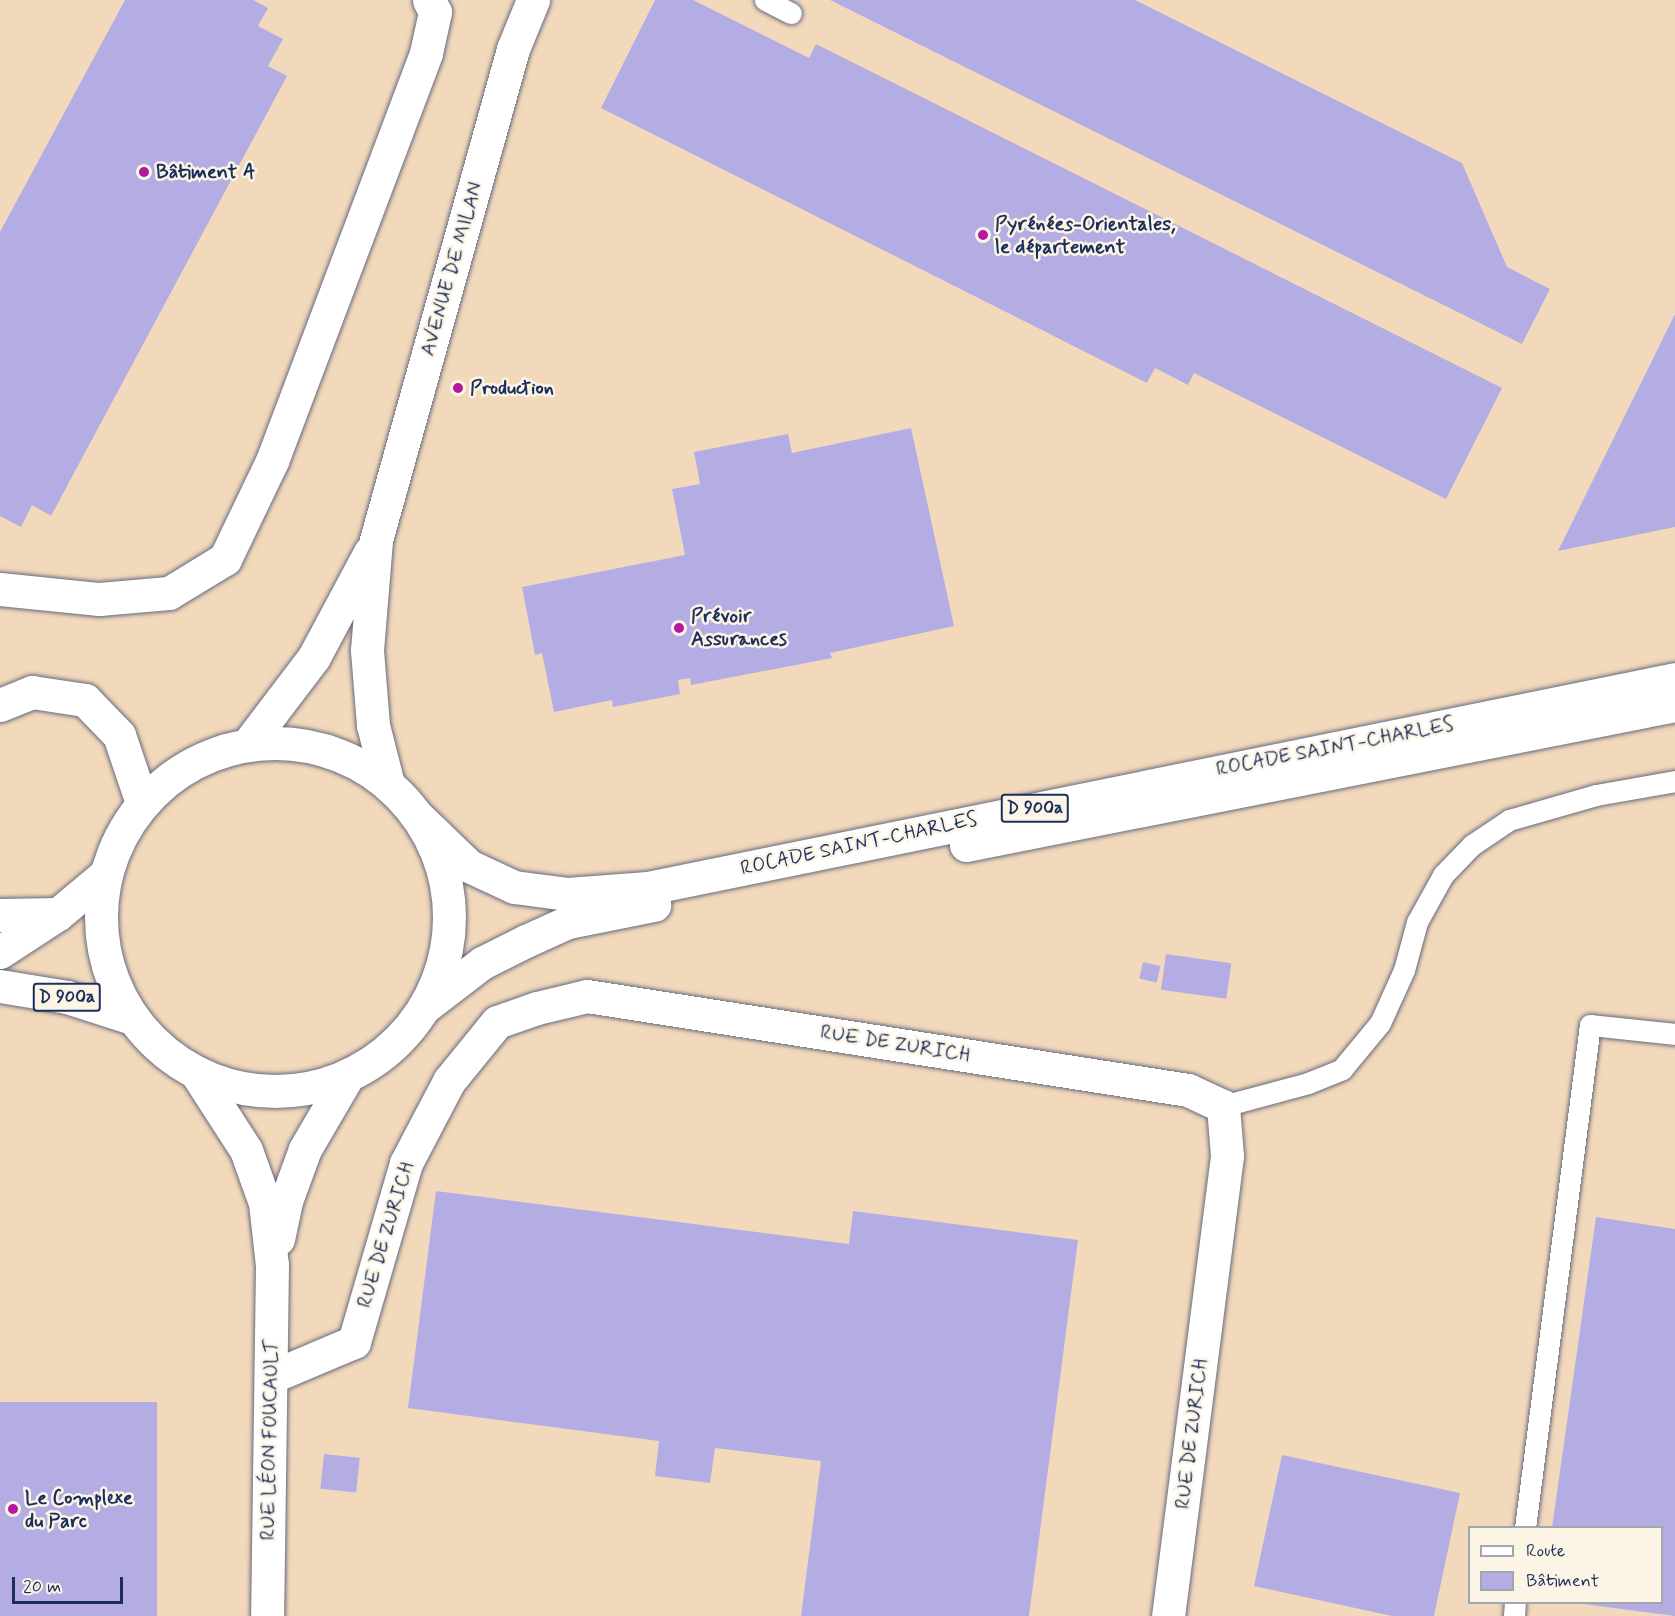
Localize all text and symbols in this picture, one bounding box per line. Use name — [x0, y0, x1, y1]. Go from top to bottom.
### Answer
place label: Bâtiment A — [156, 160, 256, 184]
marker: Bâtiment A — [137, 165, 151, 179]
street label: AVENUE DE MILAN — [416, 180, 488, 358]
place label: Pyrénées-Orientales, le département — [995, 212, 1176, 259]
marker: Pyrénées-Orientales, le département — [976, 228, 990, 242]
place label: Production — [470, 376, 554, 400]
marker: Production — [451, 381, 465, 395]
place label: Prévoir Assurances — [691, 604, 787, 651]
marker: Prévoir Assurances — [672, 621, 686, 635]
street label: ROCADE SAINT-CHARLES — [1214, 712, 1456, 782]
road number: D 900a — [1000, 793, 1070, 823]
street label: ROCADE SAINT-CHARLES — [738, 807, 980, 881]
road number: D 900a — [32, 982, 101, 1012]
street label: RUE DE ZURICH — [818, 1020, 972, 1068]
street label: RUE DE ZURICH — [352, 1159, 420, 1311]
street label: RUE LÉON FOUCAULT — [256, 1342, 284, 1538]
street label: RUE DE ZURICH — [1171, 1357, 1213, 1511]
place label: Le Complexe du Parc — [25, 1486, 133, 1533]
marker: Le Complexe du Parc — [6, 1502, 20, 1516]
legend — [1468, 1526, 1663, 1604]
text: Route — [1526, 1539, 1565, 1563]
scale bar — [15, 1565, 126, 1603]
text: Bâtiment — [1526, 1569, 1599, 1593]
text: 20 m — [23, 1575, 61, 1599]

